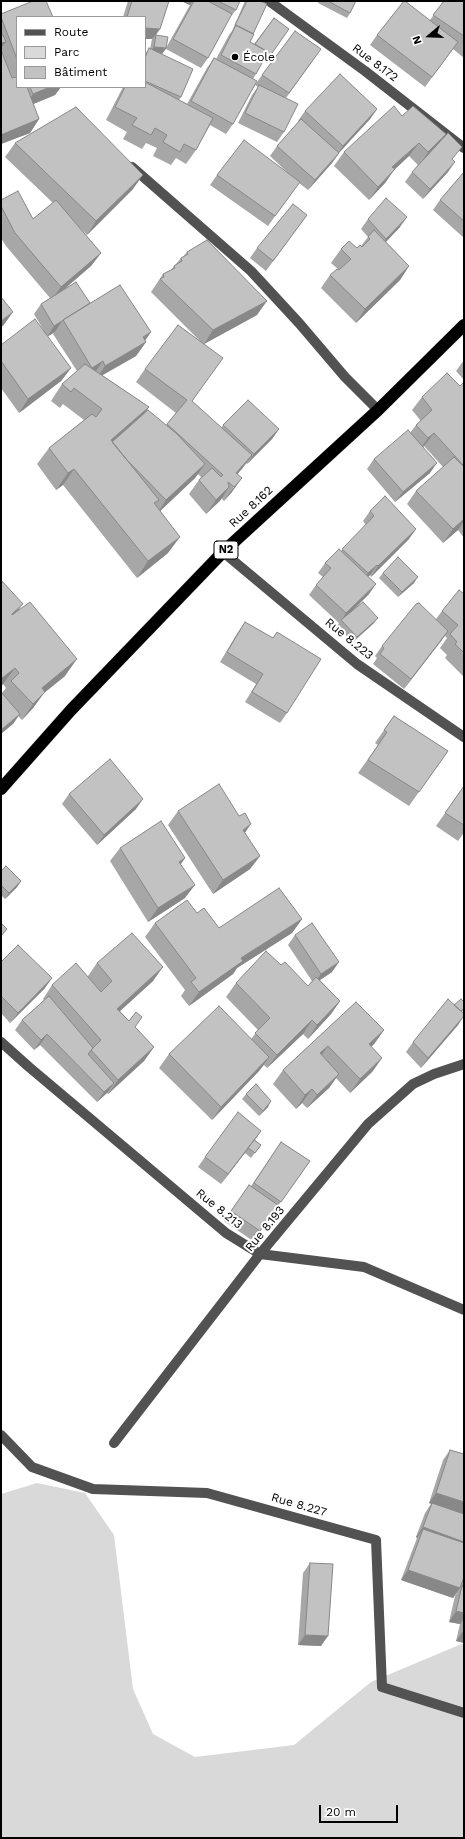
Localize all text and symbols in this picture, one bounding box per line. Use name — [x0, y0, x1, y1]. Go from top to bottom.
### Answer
legend — [16, 16, 146, 88]
north arrow — [409, 16, 449, 56]
text: Route — [54, 25, 88, 39]
text: N — [410, 34, 425, 46]
street label: Rue 8.172 — [349, 41, 401, 85]
text: Parc — [54, 45, 80, 59]
place label: École — [243, 50, 275, 64]
marker: École — [230, 52, 240, 62]
text: Bâtiment — [54, 65, 107, 79]
street label: Rue 8.162 — [226, 483, 276, 531]
road number: N2 — [214, 541, 238, 559]
street label: Rue 8.223 — [322, 615, 376, 663]
street label: Rue 8.213 — [193, 1186, 245, 1232]
street label: Rue 8.193 — [242, 1203, 288, 1255]
street label: Rue 8.227 — [269, 1490, 329, 1520]
scale bar — [321, 1797, 400, 1823]
text: 20 m — [326, 1805, 356, 1819]

